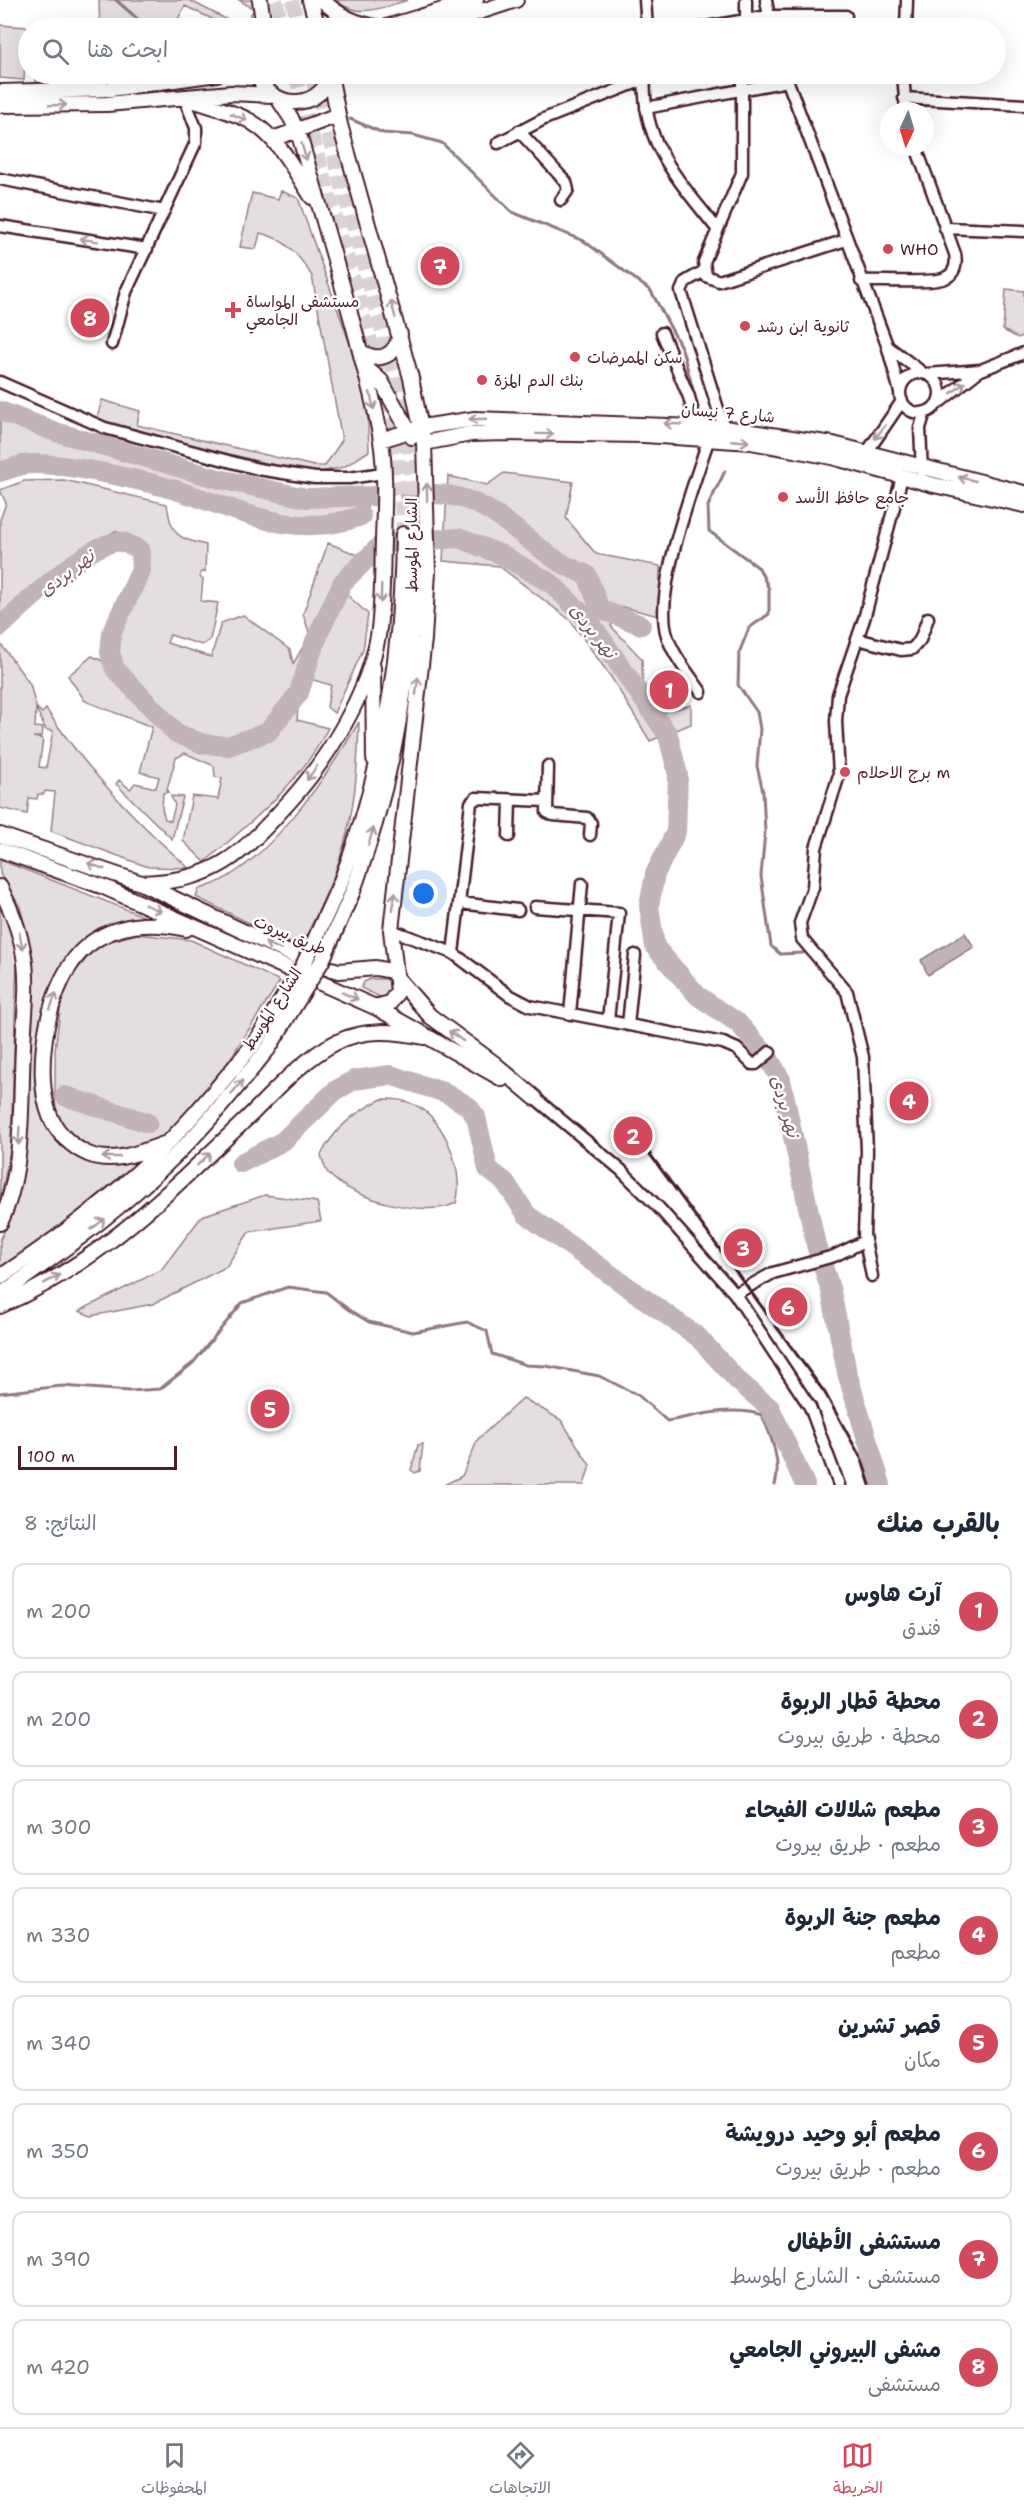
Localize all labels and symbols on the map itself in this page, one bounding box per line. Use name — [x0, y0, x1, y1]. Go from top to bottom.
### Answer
one-way arrow — [48, 99, 68, 111]
north arrow — [880, 102, 934, 156]
one-way arrow — [230, 112, 248, 123]
one-way arrow — [298, 142, 310, 161]
one-way arrow — [80, 234, 99, 245]
place label: WHO — [900, 239, 938, 260]
marker: WHO — [881, 242, 895, 256]
pin: 7 — [420, 244, 460, 288]
place label: مستشفى المواساة الجامعي — [246, 291, 359, 334]
pin: 8 — [70, 296, 110, 340]
one-way arrow — [387, 300, 398, 319]
marker: مستشفى المواساة الجامعي — [224, 301, 242, 319]
place label: ثانوية ابن رشد — [757, 316, 850, 337]
marker: ثانوية ابن رشد — [738, 319, 752, 333]
place label: سكن الممرضات — [587, 347, 683, 368]
marker: سكن الممرضات — [568, 350, 582, 364]
place label: بنك الدم المزة — [494, 370, 584, 393]
marker: بنك الدم المزة — [475, 373, 489, 387]
one-way arrow — [950, 381, 966, 394]
one-way arrow — [367, 391, 379, 410]
street label: شارع 7 نيسان — [680, 398, 776, 429]
one-way arrow — [469, 414, 489, 425]
one-way arrow — [664, 419, 684, 430]
one-way arrow — [873, 424, 886, 440]
one-way arrow — [535, 428, 555, 440]
one-way arrow — [729, 436, 749, 447]
one-way arrow — [958, 473, 977, 485]
one-way arrow — [421, 482, 433, 502]
place label: جامع حافظ الأسد — [795, 487, 909, 509]
marker: جامع حافظ الأسد — [776, 490, 790, 504]
street label: الشارع الموسط — [401, 497, 423, 593]
water label: نهر بردى — [34, 543, 102, 602]
one-way arrow — [375, 584, 387, 604]
water label: نهر بردى — [564, 599, 623, 665]
pin: 1 — [650, 668, 688, 712]
one-way arrow — [412, 677, 423, 697]
place label: برج الاحلام m — [857, 762, 950, 785]
one-way arrow — [306, 765, 318, 781]
marker: برج الاحلام m — [838, 765, 852, 779]
one-way arrow — [367, 826, 378, 845]
one-way arrow — [87, 860, 106, 871]
your location — [409, 879, 438, 908]
one-way arrow — [389, 891, 400, 911]
one-way arrow — [143, 903, 161, 914]
street label: طريق بيروت — [251, 910, 329, 960]
one-way arrow — [16, 931, 27, 951]
one-way arrow — [265, 940, 283, 952]
street label: الشارع الموسط — [237, 963, 308, 1055]
one-way arrow — [341, 990, 359, 1002]
one-way arrow — [48, 992, 59, 1011]
one-way arrow — [449, 1030, 465, 1042]
water label: نهر بردى — [765, 1072, 806, 1142]
pin: 4 — [890, 1078, 928, 1124]
one-way arrow — [230, 1079, 243, 1095]
pin: 2 — [614, 1114, 652, 1158]
one-way arrow — [13, 1125, 24, 1145]
one-way arrow — [102, 1151, 121, 1163]
one-way arrow — [197, 1152, 212, 1166]
one-way arrow — [90, 1217, 106, 1230]
pin: 3 — [724, 1226, 762, 1270]
one-way arrow — [43, 1273, 60, 1285]
pin: 6 — [768, 1284, 808, 1330]
pin: 5 — [250, 1386, 290, 1432]
scale bar — [18, 1443, 177, 1470]

